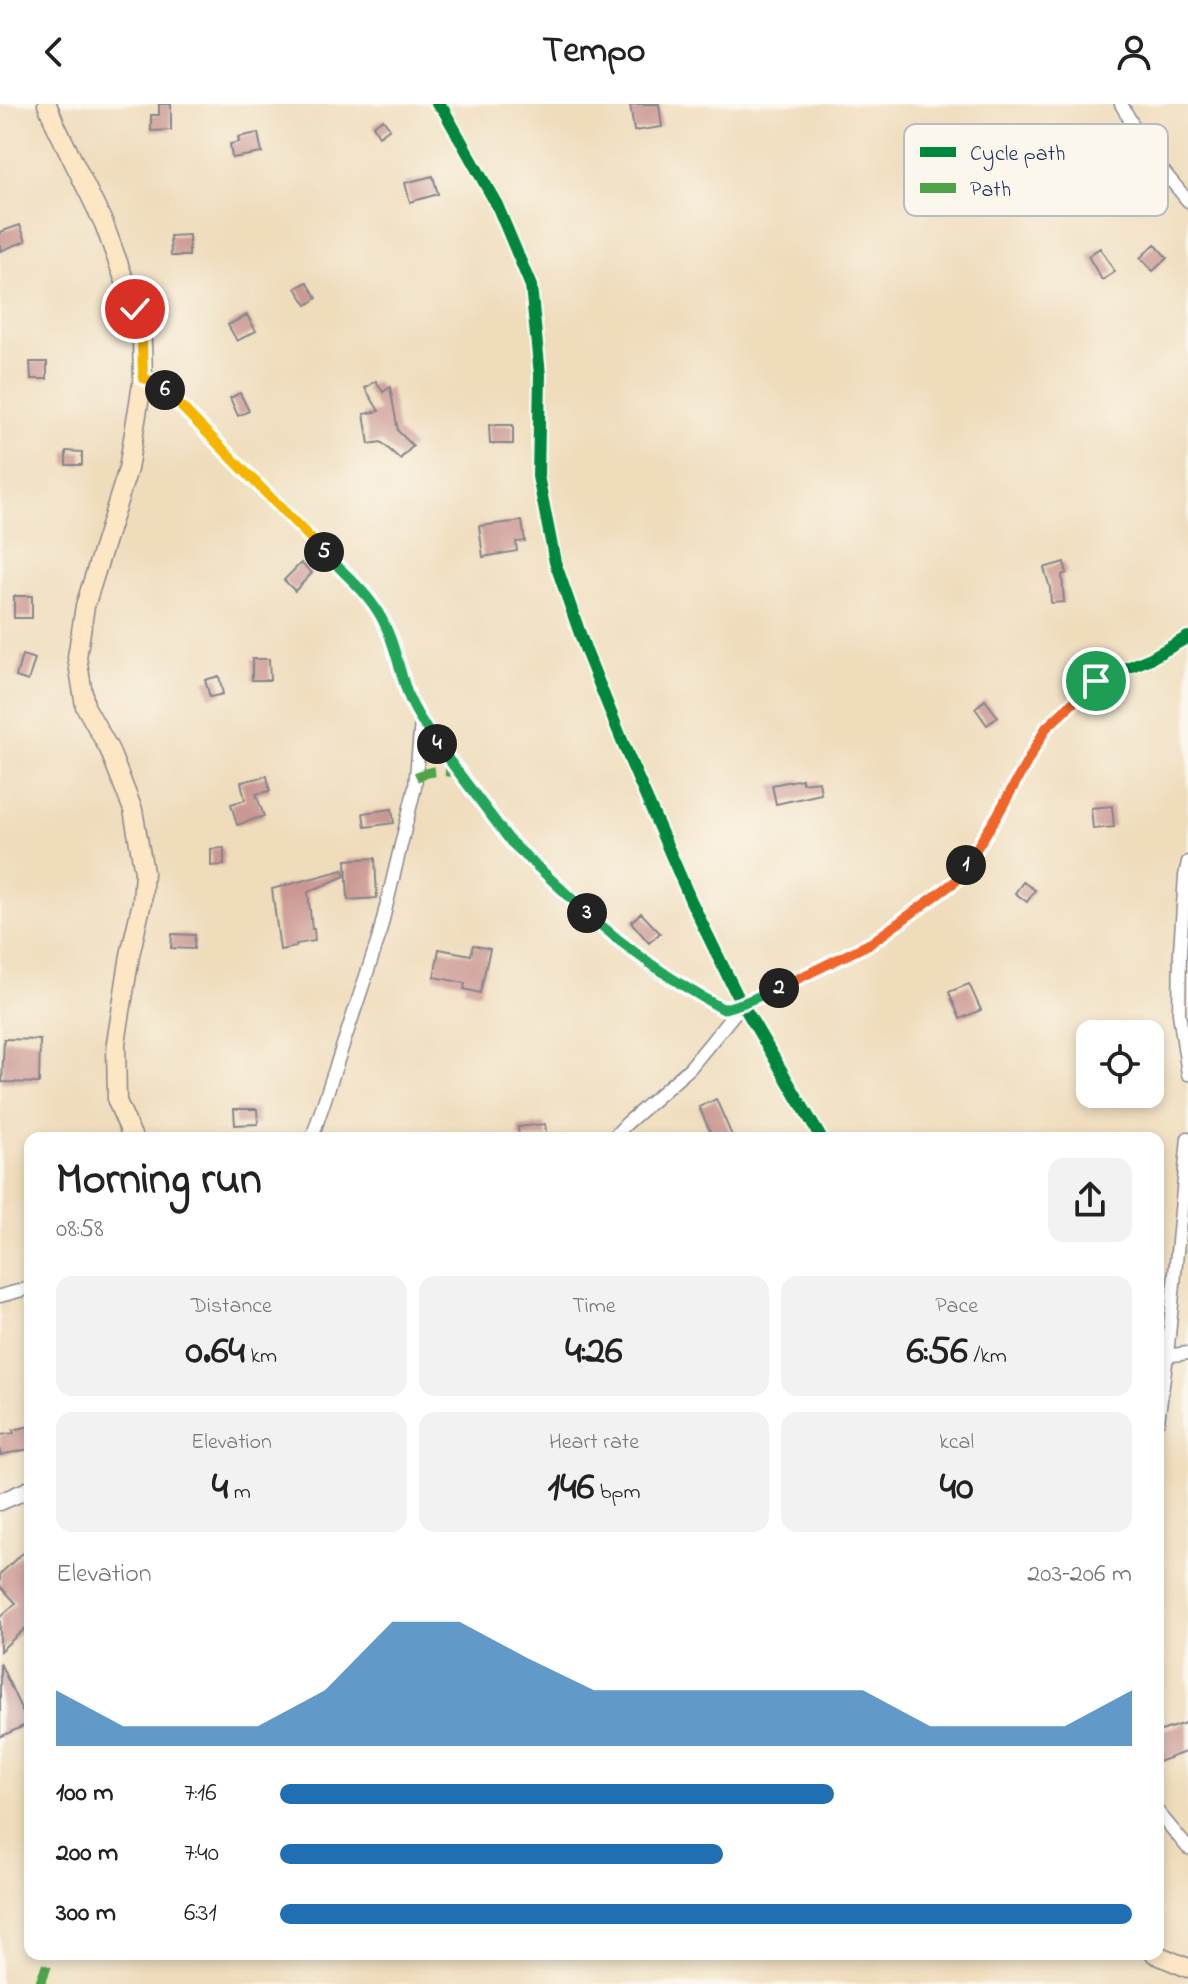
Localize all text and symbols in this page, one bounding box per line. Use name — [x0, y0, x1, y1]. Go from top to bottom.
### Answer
text: Tempo — [543, 26, 646, 79]
icon: back — [32, 30, 76, 74]
icon: person — [1112, 30, 1156, 74]
legend — [904, 124, 1168, 216]
text: Cycle path — [970, 139, 1065, 172]
text: Path — [970, 175, 1011, 207]
pin — [101, 275, 169, 343]
icon: check — [113, 287, 157, 331]
pin: 6 — [145, 370, 185, 410]
text: 6 — [160, 374, 170, 406]
pin: 5 — [304, 532, 344, 572]
text: 5 — [318, 536, 330, 568]
pin — [1062, 647, 1130, 715]
icon: arrive — [1074, 659, 1118, 703]
pin: 4 — [417, 724, 457, 764]
text: 4 — [432, 728, 442, 760]
pin: 1 — [946, 845, 986, 885]
text: 1 — [963, 849, 970, 881]
pin: 3 — [567, 893, 607, 933]
text: 3 — [582, 897, 592, 929]
pin: 2 — [759, 968, 799, 1008]
text: 2 — [774, 972, 784, 1004]
map controls — [1076, 1020, 1164, 1108]
button: locate — [1076, 1020, 1164, 1108]
text: Morning run — [56, 1149, 262, 1213]
button: share — [1048, 1158, 1132, 1242]
text: 08:58 — [56, 1211, 104, 1249]
text: Distance — [191, 1291, 272, 1323]
text: Time — [572, 1291, 616, 1323]
text: Pace — [935, 1291, 978, 1323]
text: 0.64 — [185, 1323, 245, 1382]
text: 4:26 — [565, 1323, 623, 1382]
text: 6:56 — [906, 1323, 968, 1382]
text: km — [245, 1341, 277, 1373]
text: /km — [968, 1341, 1007, 1373]
text: Elevation — [191, 1427, 272, 1459]
text: Heart rate — [549, 1427, 639, 1459]
text: kcal — [939, 1427, 974, 1459]
text: 4 — [212, 1459, 228, 1518]
text: 146 — [548, 1459, 594, 1518]
text: 40 — [940, 1459, 974, 1518]
text: m — [228, 1477, 251, 1509]
text: bpm — [594, 1477, 640, 1509]
text: Elevation — [56, 1556, 152, 1594]
text: 203–206 m — [1027, 1556, 1132, 1594]
text: 100 m — [56, 1775, 113, 1813]
text: 7:16 — [184, 1775, 217, 1813]
text: 200 m — [56, 1835, 118, 1873]
text: 7:40 — [184, 1835, 219, 1873]
text: 300 m — [56, 1895, 116, 1933]
text: 6:31 — [184, 1895, 217, 1933]

